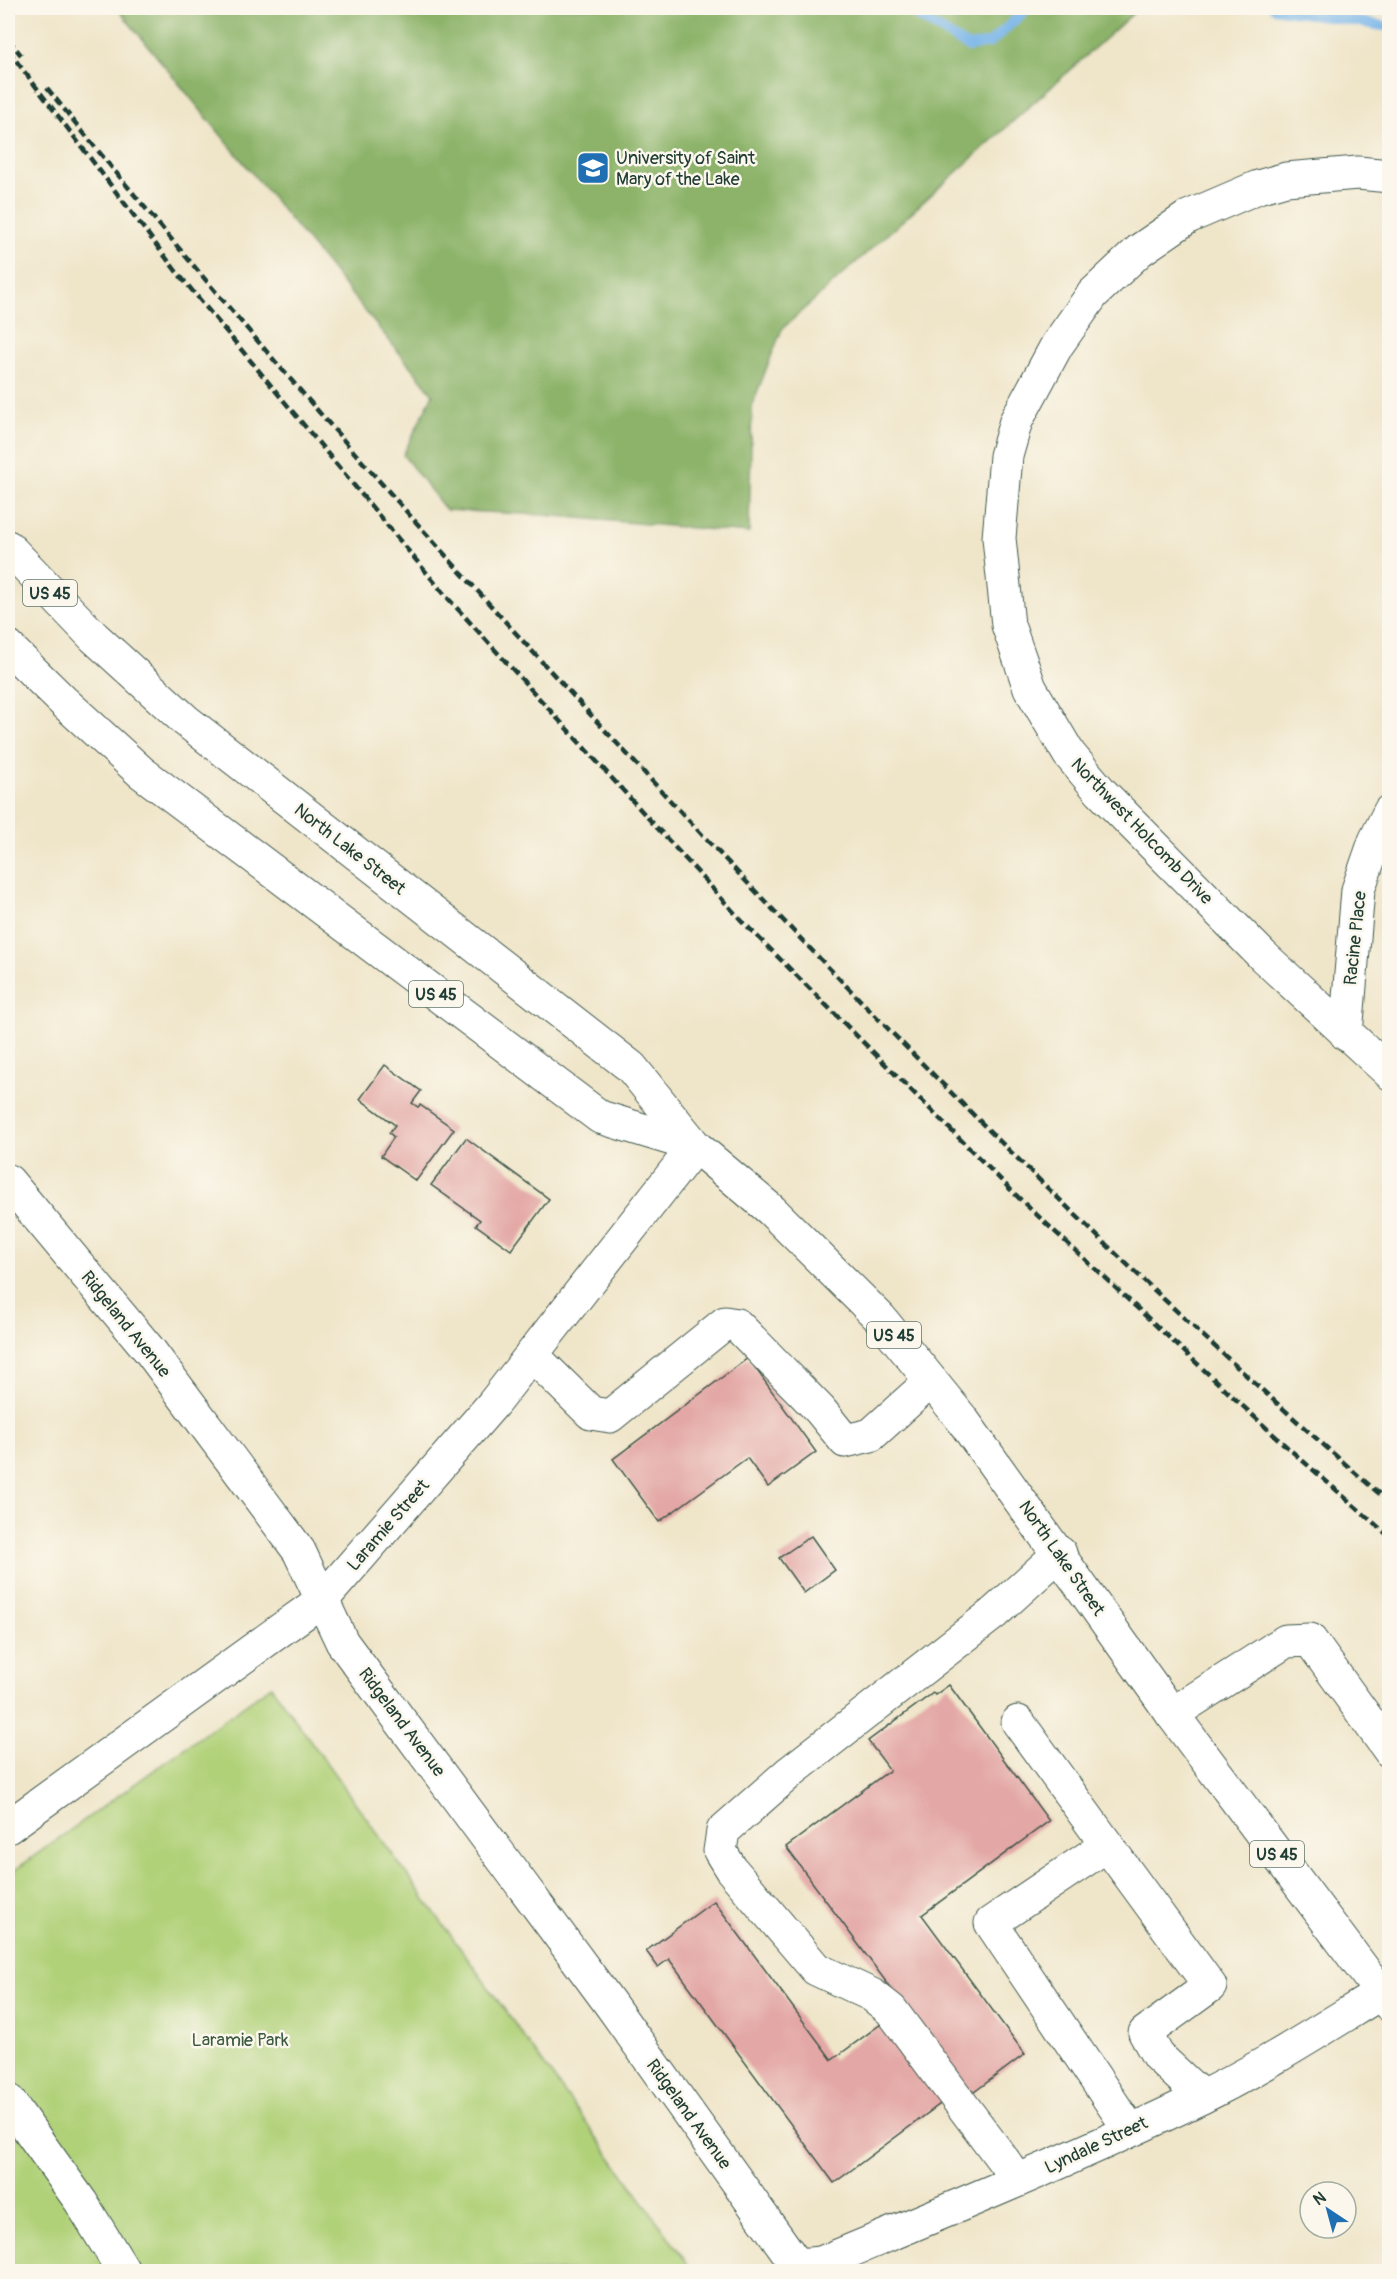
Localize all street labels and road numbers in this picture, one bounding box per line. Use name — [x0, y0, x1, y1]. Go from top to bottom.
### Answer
road number: US 45 — [23, 580, 77, 606]
street label: Northwest Holcomb Drive — [1066, 753, 1218, 910]
street label: North Lake Street — [289, 799, 411, 901]
street label: Racine Place — [1339, 890, 1372, 986]
road number: US 45 — [409, 981, 463, 1007]
street label: Ridgeland Avenue — [76, 1266, 176, 1382]
road number: US 45 — [867, 1322, 921, 1348]
street label: Laramie Street — [342, 1474, 435, 1576]
street label: North Lake Street — [1013, 1496, 1110, 1621]
street label: Ridgeland Avenue — [353, 1663, 450, 1781]
road number: US 45 — [1250, 1841, 1304, 1867]
street label: Ridgeland Avenue — [641, 2055, 736, 2174]
street label: Lyndale Street — [1041, 2111, 1152, 2179]

